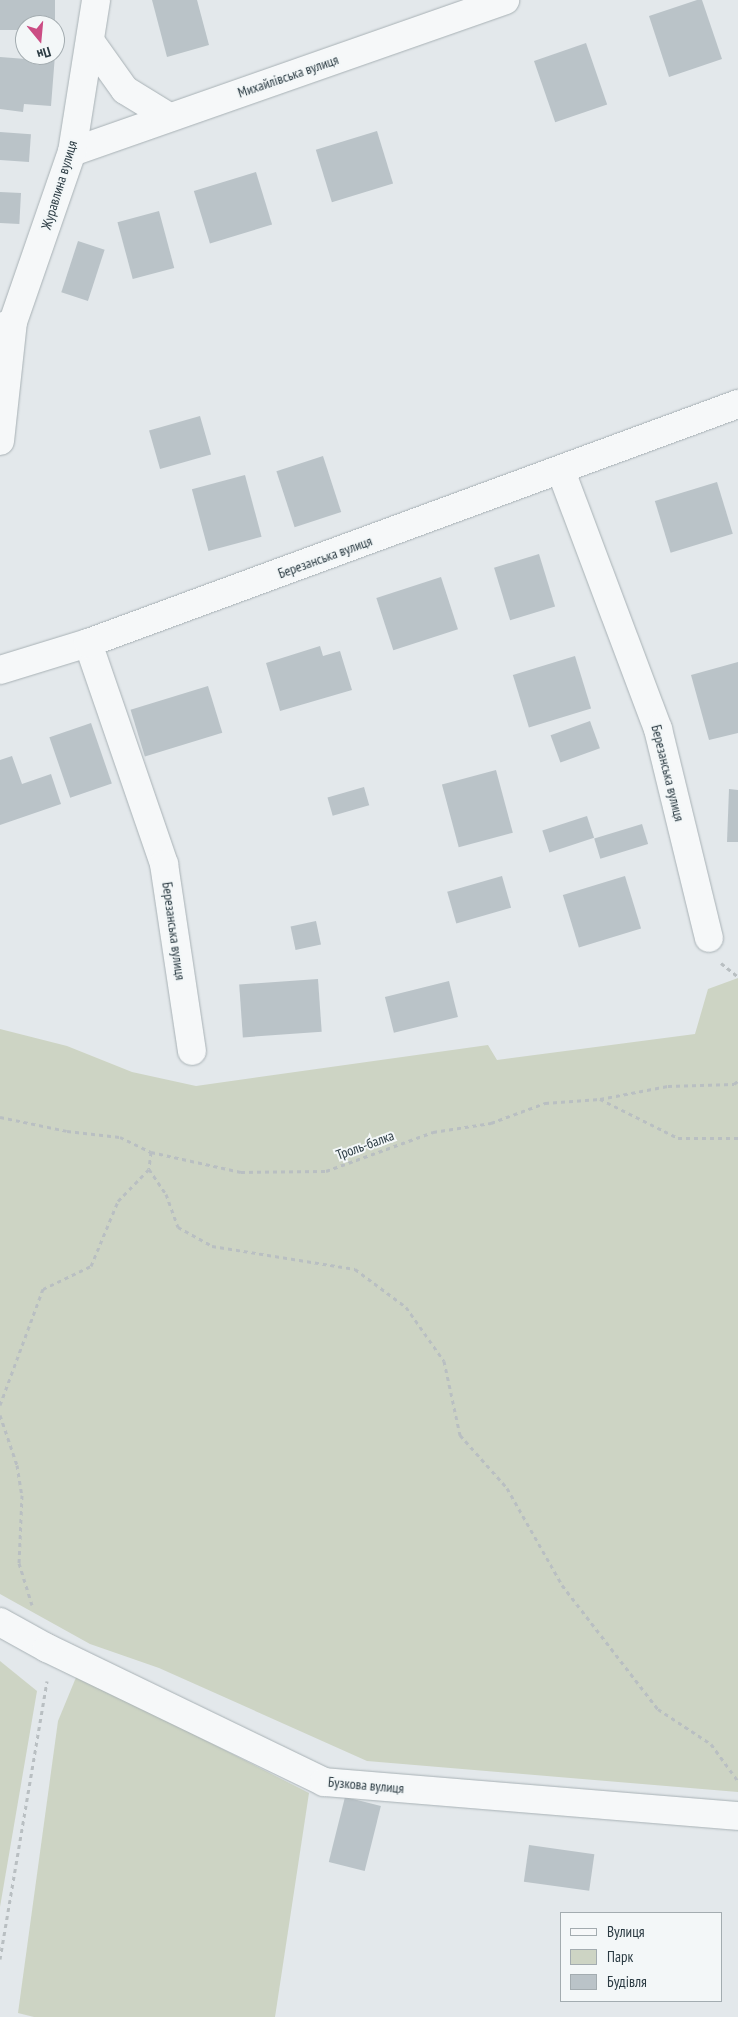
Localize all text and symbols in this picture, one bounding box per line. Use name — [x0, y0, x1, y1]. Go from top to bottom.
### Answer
north arrow — [15, 15, 65, 65]
text: Пн — [35, 43, 53, 64]
street label: Михайлівська вулиця — [235, 51, 341, 101]
street label: Журавлина вулиця — [37, 138, 81, 232]
street label: Березанська вулиця — [276, 532, 374, 582]
street label: Березанська вулиця — [648, 723, 688, 823]
street label: Березанська вулиця — [159, 881, 189, 981]
street label: Троль-балка — [334, 1127, 396, 1163]
street label: Бузкова вулиця — [327, 1773, 405, 1797]
legend — [560, 1912, 723, 2002]
text: Вулиця — [607, 1922, 645, 1941]
text: Парк — [607, 1947, 633, 1966]
text: Будівля — [607, 1972, 647, 1991]

